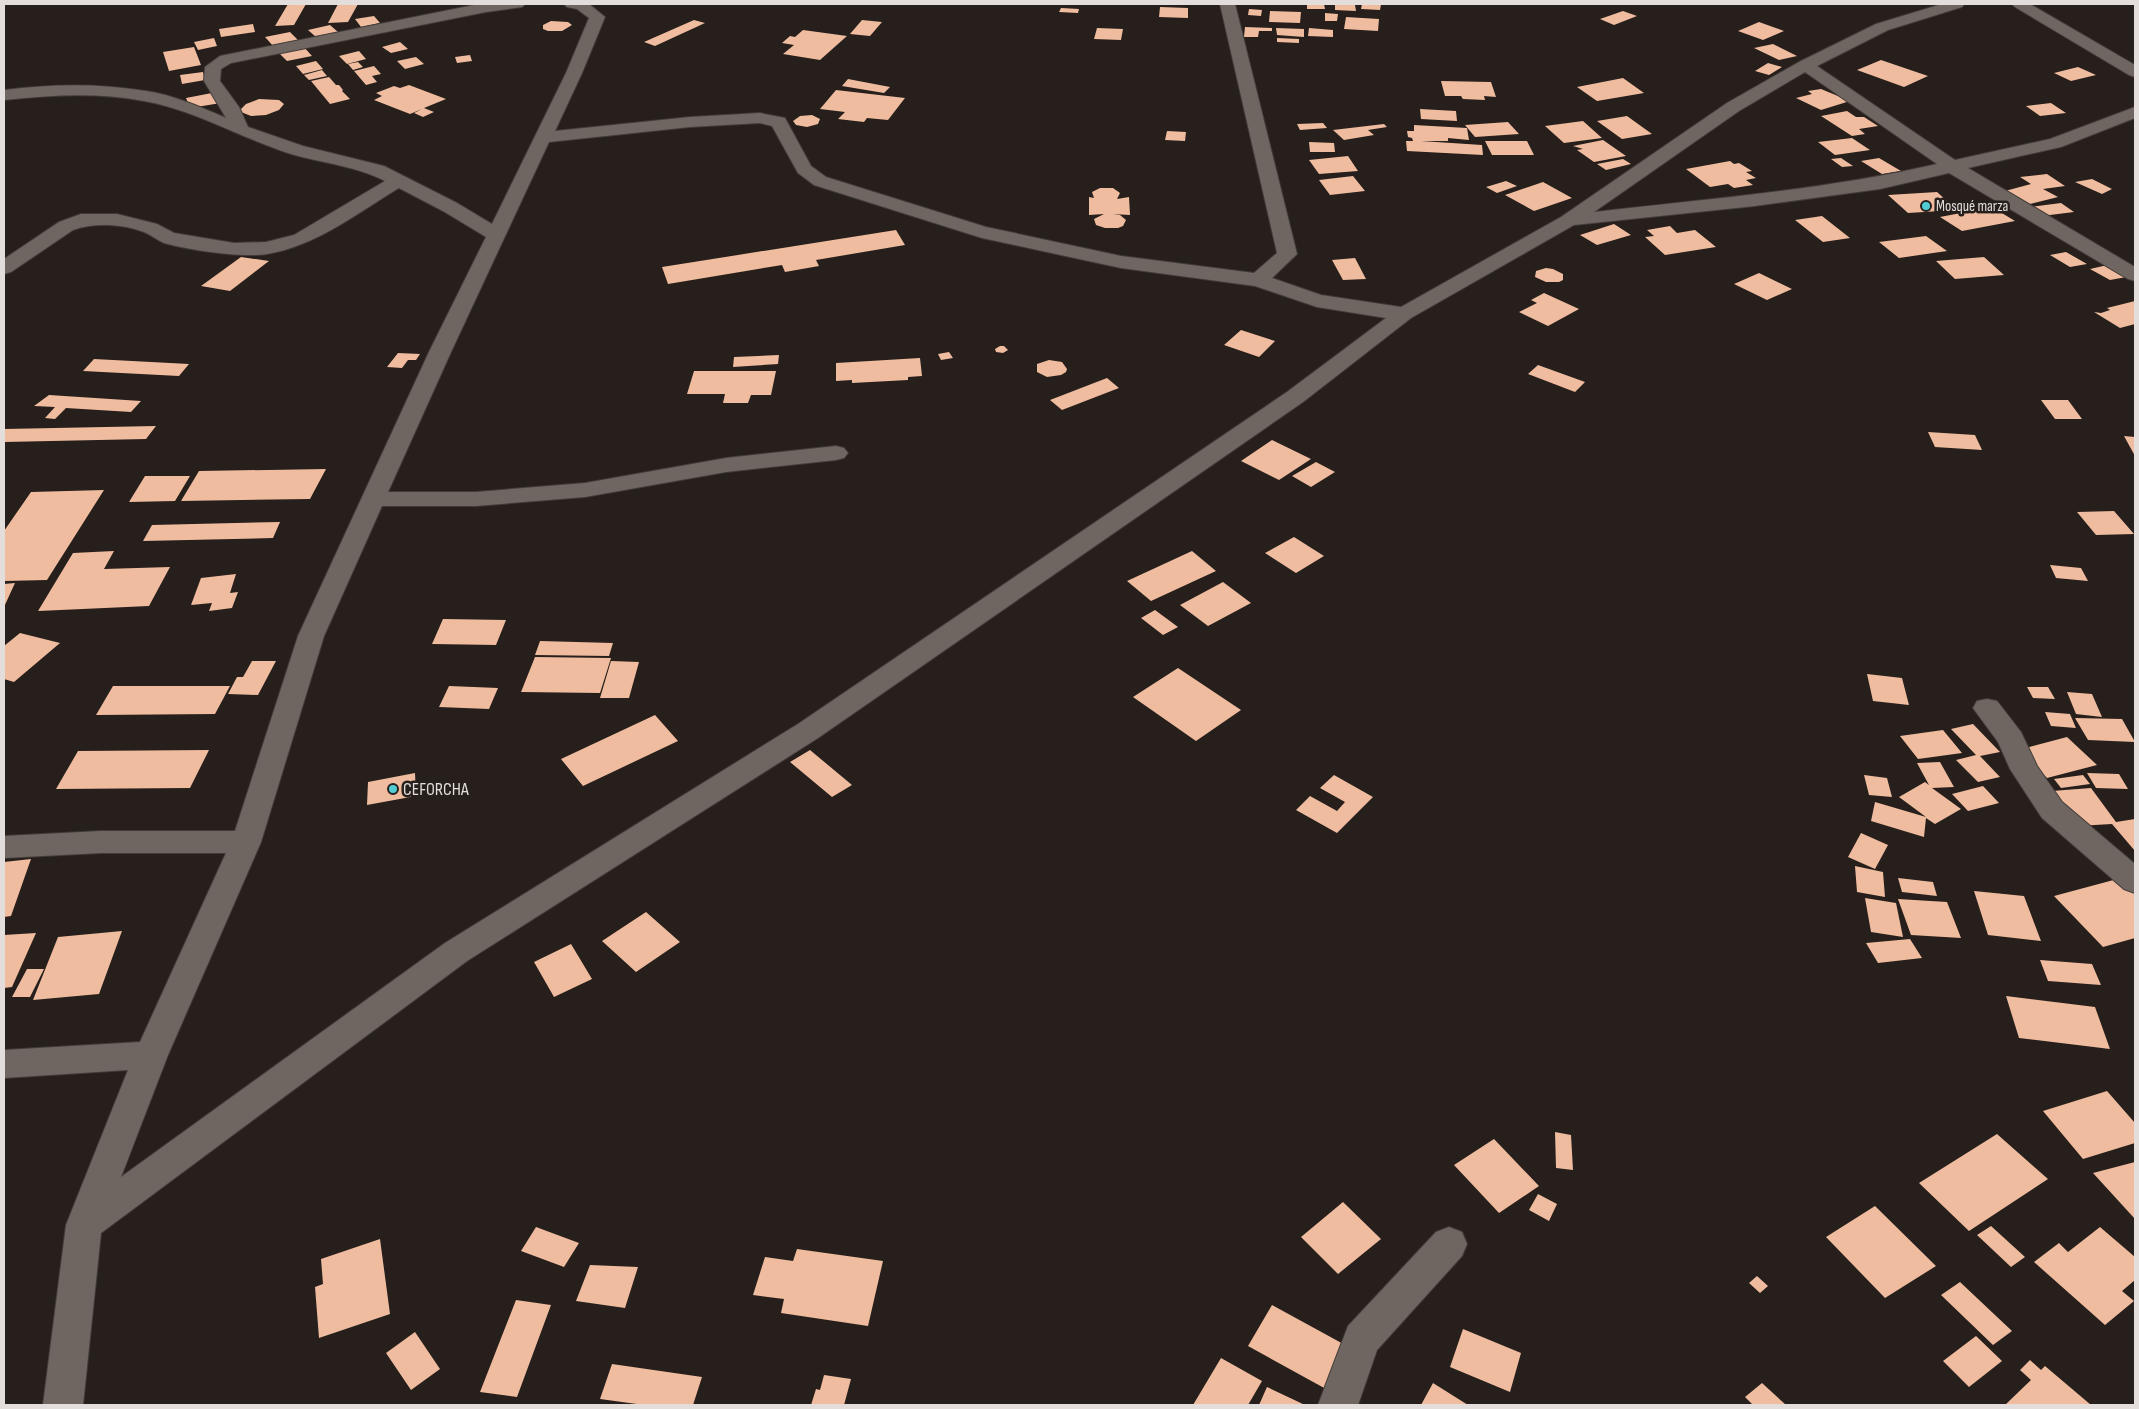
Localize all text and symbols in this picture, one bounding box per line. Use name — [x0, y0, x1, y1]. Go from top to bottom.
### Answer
place label: Mosqué marza — [1936, 197, 2009, 216]
marker: Mosqué marza — [1920, 200, 1932, 212]
place label: CEFORCHA — [403, 779, 469, 800]
marker: CEFORCHA — [387, 783, 399, 795]

